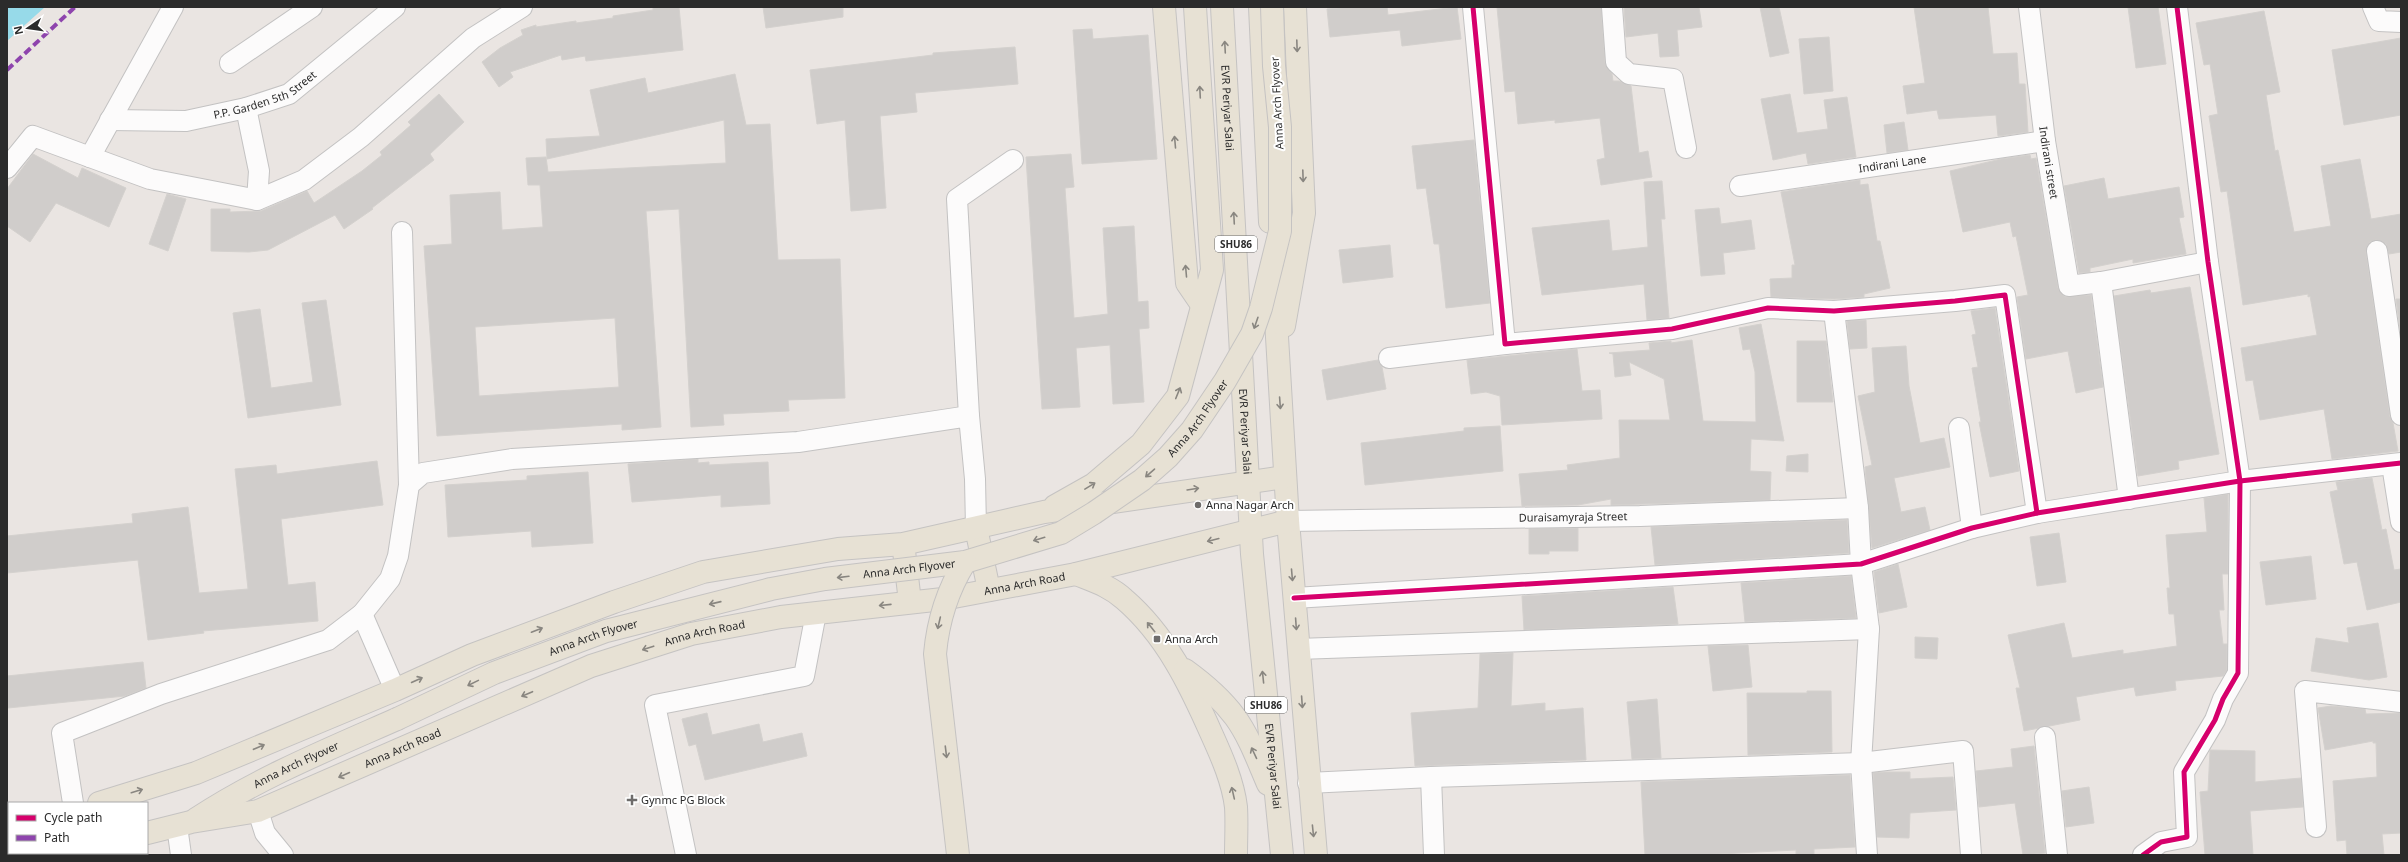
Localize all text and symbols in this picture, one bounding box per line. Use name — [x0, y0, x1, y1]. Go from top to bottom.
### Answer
north arrow — [8, 8, 48, 48]
text: N — [9, 24, 26, 36]
one-way arrow — [1293, 39, 1301, 52]
one-way arrow — [1221, 41, 1228, 54]
street label: Anna Arch Flyover — [1267, 56, 1286, 150]
street label: EVR Periyar Salai — [1218, 64, 1238, 151]
street label: P.P. Garden 5th Street — [212, 67, 319, 122]
one-way arrow — [1196, 86, 1203, 99]
street label: Indirani street — [2036, 126, 2062, 200]
one-way arrow — [1172, 135, 1179, 148]
street label: Indirani Lane — [1857, 151, 1927, 175]
one-way arrow — [1299, 169, 1306, 182]
one-way arrow — [1231, 212, 1238, 225]
road number: SHU86 — [1215, 236, 1257, 252]
one-way arrow — [1182, 265, 1189, 278]
one-way arrow — [1252, 316, 1259, 329]
street label: Anna Arch Flyover — [1164, 376, 1231, 460]
one-way arrow — [1175, 387, 1182, 399]
street label: EVR Periyar Salai — [1236, 388, 1256, 475]
one-way arrow — [1276, 396, 1283, 409]
one-way arrow — [1144, 468, 1155, 477]
one-way arrow — [1084, 482, 1096, 490]
one-way arrow — [1186, 485, 1199, 493]
place label: Anna Nagar Arch — [1206, 497, 1294, 512]
marker: Anna Nagar Arch — [1193, 500, 1203, 510]
street label: Duraisamyraja Street — [1518, 508, 1627, 525]
one-way arrow — [1033, 536, 1045, 544]
one-way arrow — [1207, 537, 1220, 544]
street label: Anna Arch Flyover — [862, 555, 957, 581]
street label: Anna Arch Road — [983, 568, 1066, 598]
one-way arrow — [1289, 568, 1296, 581]
one-way arrow — [837, 573, 850, 581]
one-way arrow — [709, 599, 722, 607]
one-way arrow — [879, 601, 892, 609]
street label: Anna Arch Flyover — [547, 615, 640, 659]
street label: Anna Arch Road — [662, 616, 746, 649]
one-way arrow — [934, 616, 942, 629]
one-way arrow — [1293, 617, 1300, 630]
one-way arrow — [1146, 622, 1155, 633]
one-way arrow — [531, 626, 543, 634]
place label: Anna Arch — [1165, 631, 1218, 646]
marker: Anna Arch — [1152, 634, 1162, 644]
one-way arrow — [642, 645, 655, 652]
one-way arrow — [1259, 671, 1267, 684]
one-way arrow — [411, 676, 423, 683]
one-way arrow — [467, 680, 479, 687]
one-way arrow — [521, 691, 533, 698]
one-way arrow — [1299, 695, 1306, 708]
road number: SHU86 — [1245, 697, 1287, 713]
street label: EVR Periyar Salai — [1262, 723, 1285, 810]
street label: Anna Arch Road — [362, 724, 443, 771]
street label: Anna Arch Flyover — [250, 737, 341, 791]
one-way arrow — [252, 743, 264, 750]
one-way arrow — [942, 745, 950, 758]
one-way arrow — [1250, 747, 1257, 759]
one-way arrow — [338, 771, 350, 779]
one-way arrow — [1228, 786, 1236, 799]
one-way arrow — [130, 787, 142, 795]
place label: Gynmc PG Block — [641, 792, 725, 807]
marker: Gynmc PG Block — [626, 794, 638, 806]
legend — [8, 802, 148, 854]
text: Cycle path — [44, 809, 102, 826]
one-way arrow — [1310, 825, 1317, 838]
text: Path — [44, 829, 70, 846]

